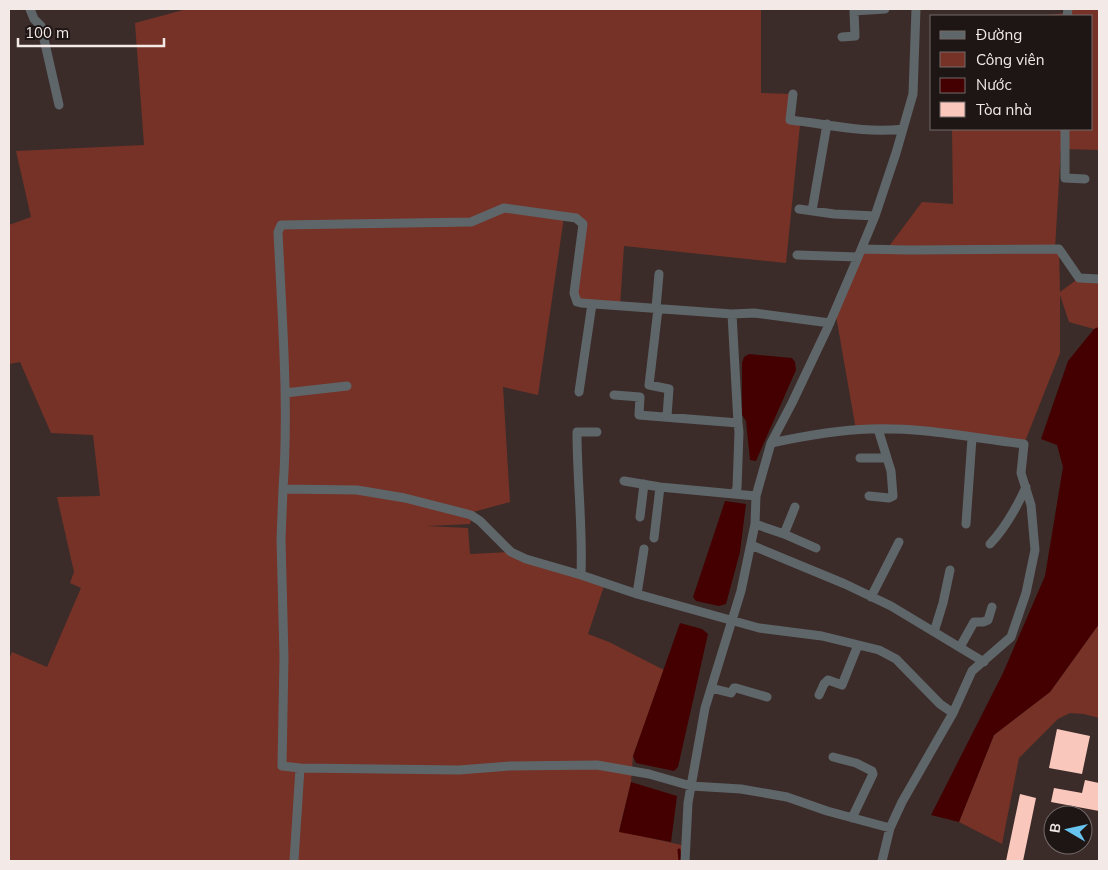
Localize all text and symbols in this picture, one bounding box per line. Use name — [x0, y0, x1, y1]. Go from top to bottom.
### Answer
scale bar — [18, 15, 164, 47]
legend — [930, 15, 1093, 130]
text: 100 m — [25, 23, 69, 42]
text: Đường — [976, 25, 1022, 44]
text: Công viên — [976, 50, 1045, 69]
text: Nước — [976, 75, 1012, 94]
text: Tòa nhà — [976, 100, 1032, 119]
north arrow — [1043, 805, 1093, 855]
text: B — [1046, 821, 1065, 834]

